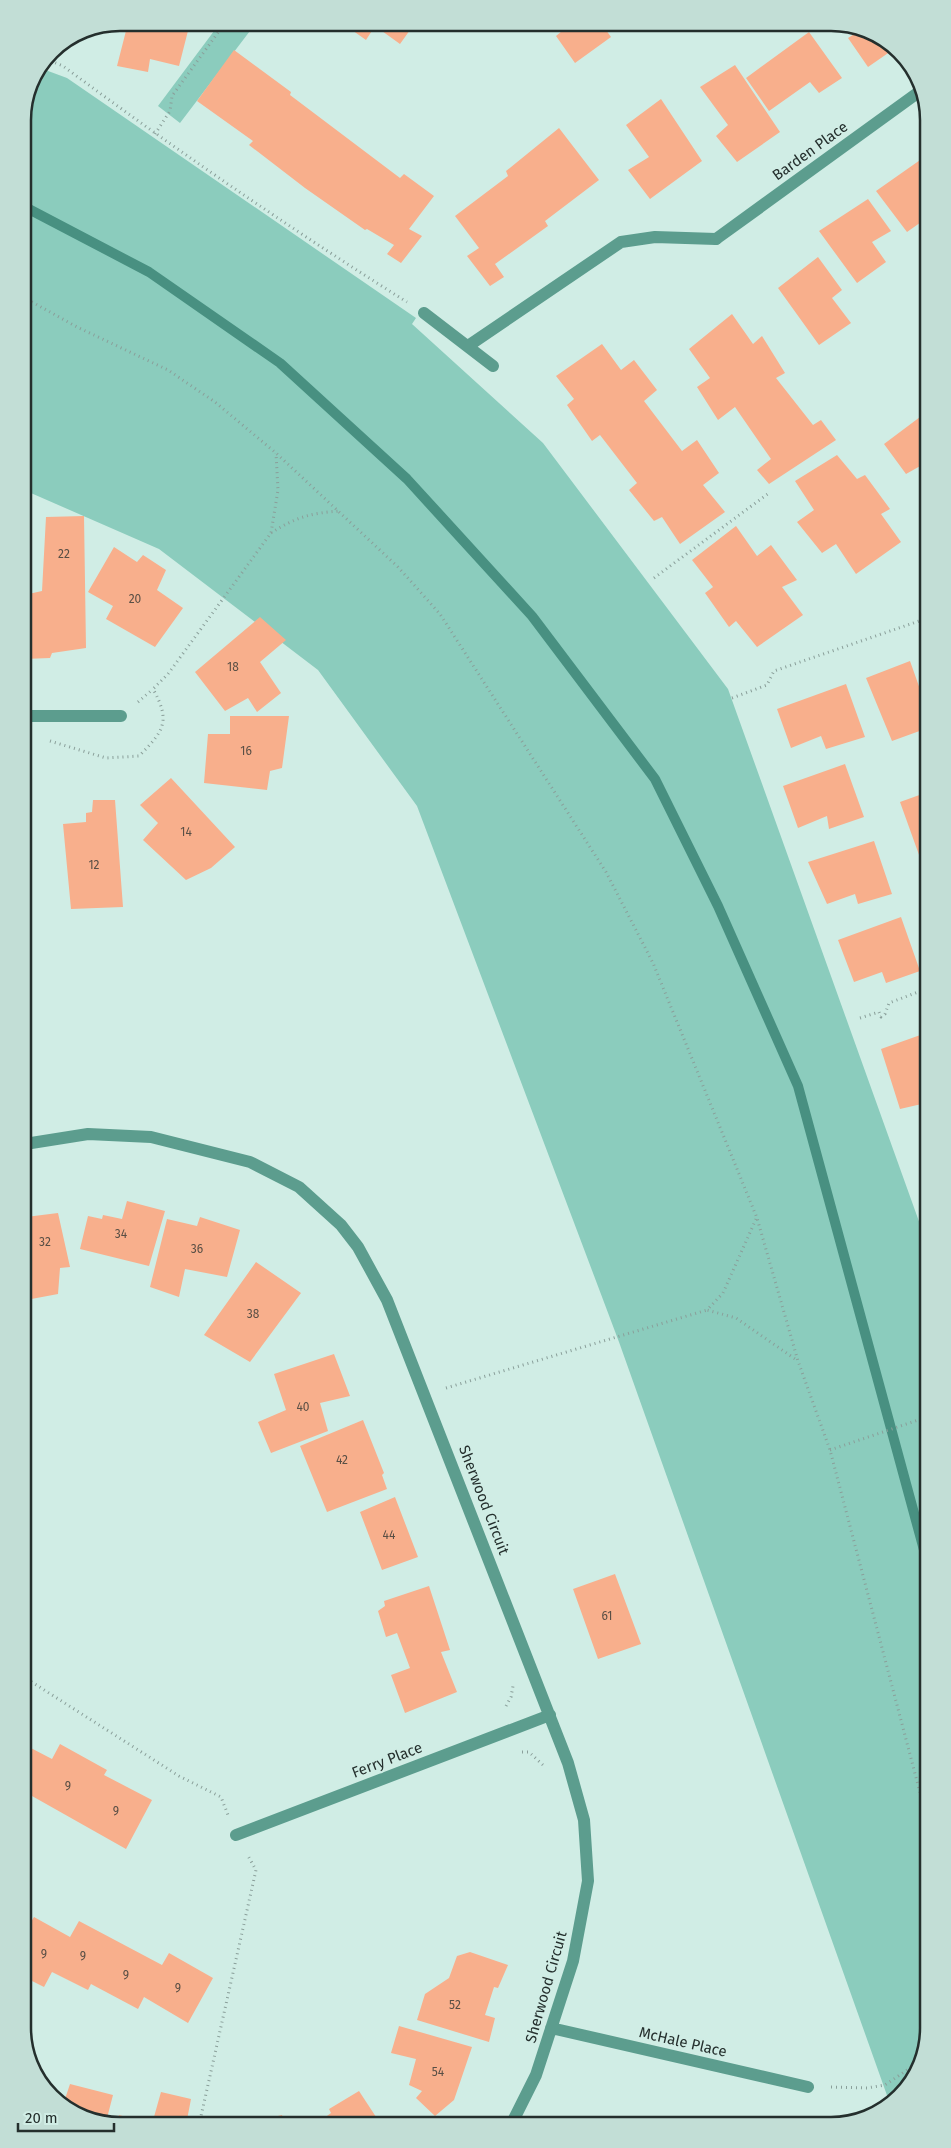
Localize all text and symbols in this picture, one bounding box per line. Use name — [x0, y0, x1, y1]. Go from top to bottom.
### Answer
street label: Barden Place — [769, 118, 851, 184]
house number: 22 — [58, 547, 70, 561]
house number: 20 — [129, 592, 142, 606]
house number: 18 — [227, 660, 239, 674]
house number: 16 — [240, 744, 252, 758]
house number: 14 — [180, 825, 192, 839]
house number: 12 — [88, 858, 100, 872]
house number: 34 — [115, 1227, 128, 1241]
house number: 32 — [39, 1235, 51, 1249]
house number: 36 — [191, 1242, 203, 1256]
house number: 38 — [247, 1307, 260, 1321]
house number: 40 — [296, 1400, 310, 1414]
street label: Sherwood Circuit — [455, 1443, 513, 1558]
house number: 42 — [336, 1453, 348, 1467]
house number: 44 — [383, 1528, 396, 1542]
house number: 61 — [601, 1609, 613, 1623]
street label: Ferry Place — [349, 1738, 425, 1782]
house number: 9 — [65, 1779, 71, 1793]
house number: 9 — [113, 1804, 119, 1818]
street label: Sherwood Circuit — [521, 1928, 571, 2045]
house number: 9 — [41, 1947, 47, 1961]
house number: 9 — [80, 1949, 86, 1963]
house number: 9 — [123, 1968, 129, 1982]
house number: 9 — [175, 1981, 181, 1995]
house number: 52 — [449, 1998, 461, 2012]
street label: McHale Place — [637, 2023, 729, 2061]
house number: 54 — [432, 2065, 445, 2079]
scale bar — [18, 2100, 114, 2132]
text: 20 m — [25, 2109, 58, 2127]

